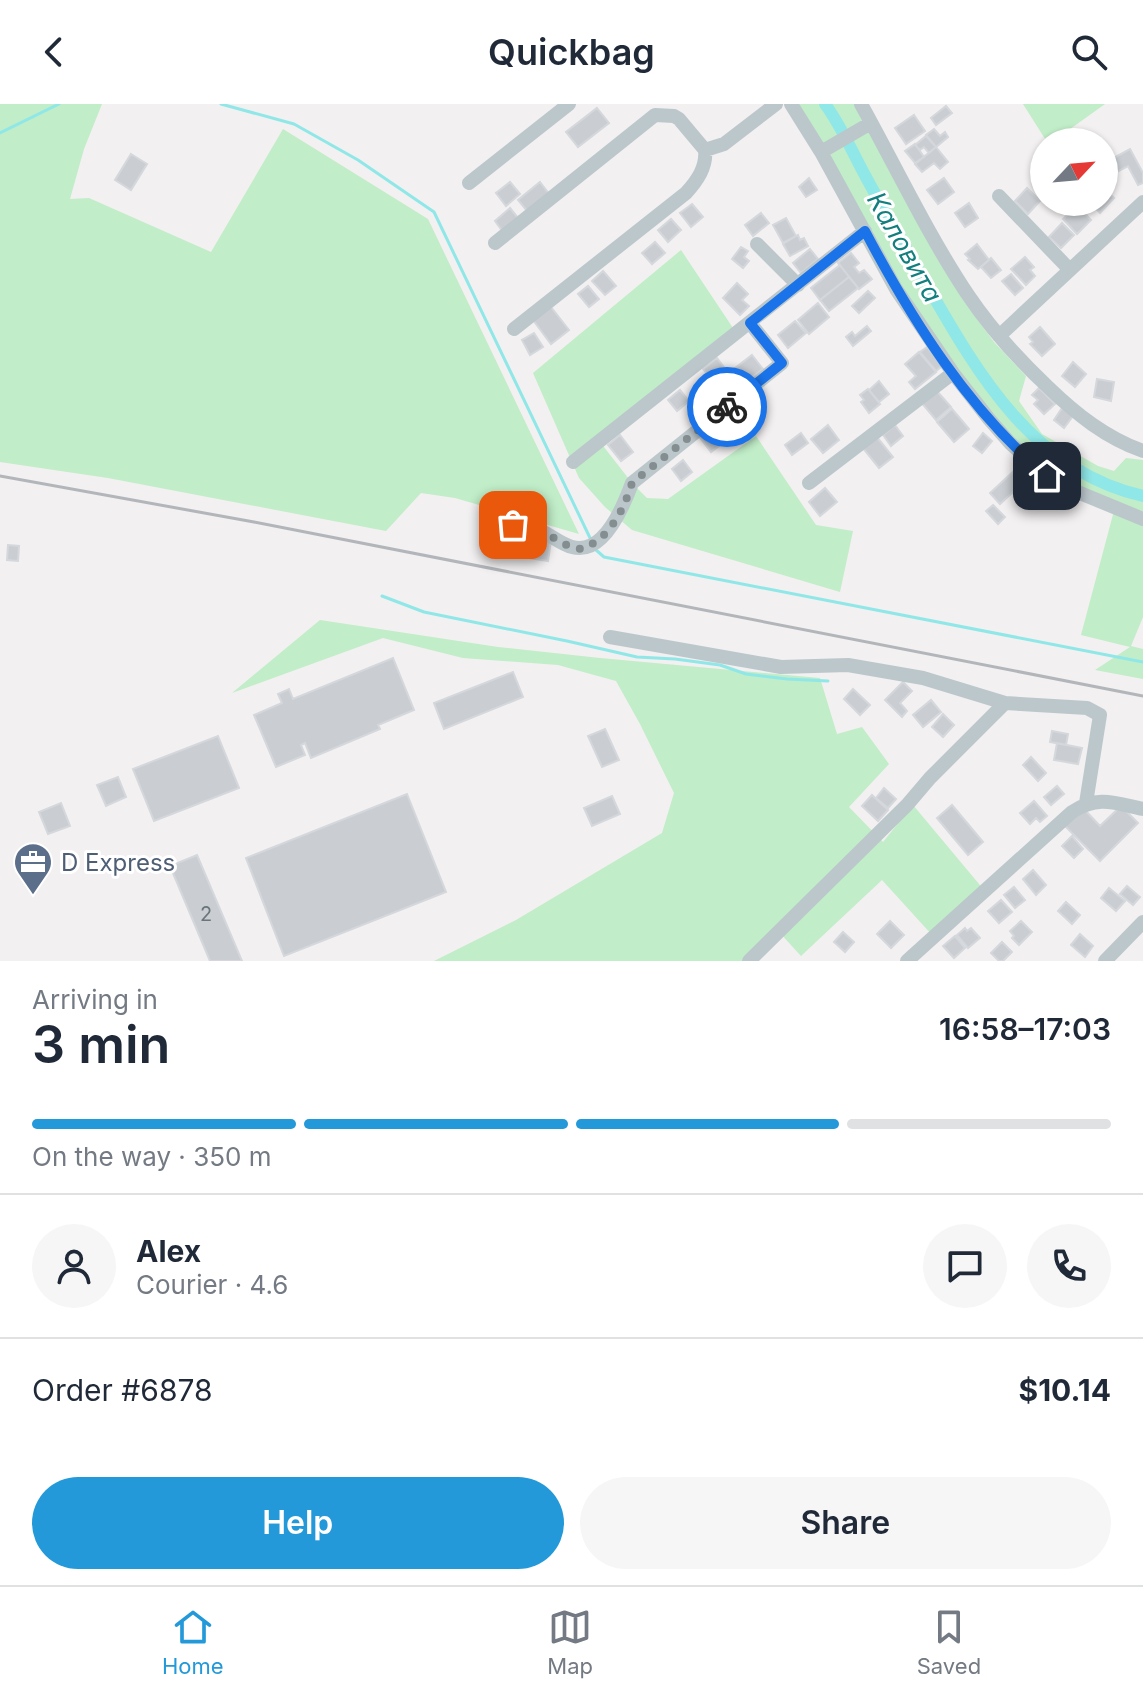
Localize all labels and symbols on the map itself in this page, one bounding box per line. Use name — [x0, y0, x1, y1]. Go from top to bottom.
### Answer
north arrow — [1030, 128, 1118, 216]
water label: Каловита — [861, 186, 949, 308]
courier — [687, 367, 767, 447]
pin — [1013, 442, 1081, 510]
pin — [479, 491, 547, 559]
office icon: D Express — [12, 841, 54, 896]
place label: D Express — [61, 848, 175, 877]
house number: 2 — [200, 902, 212, 926]

